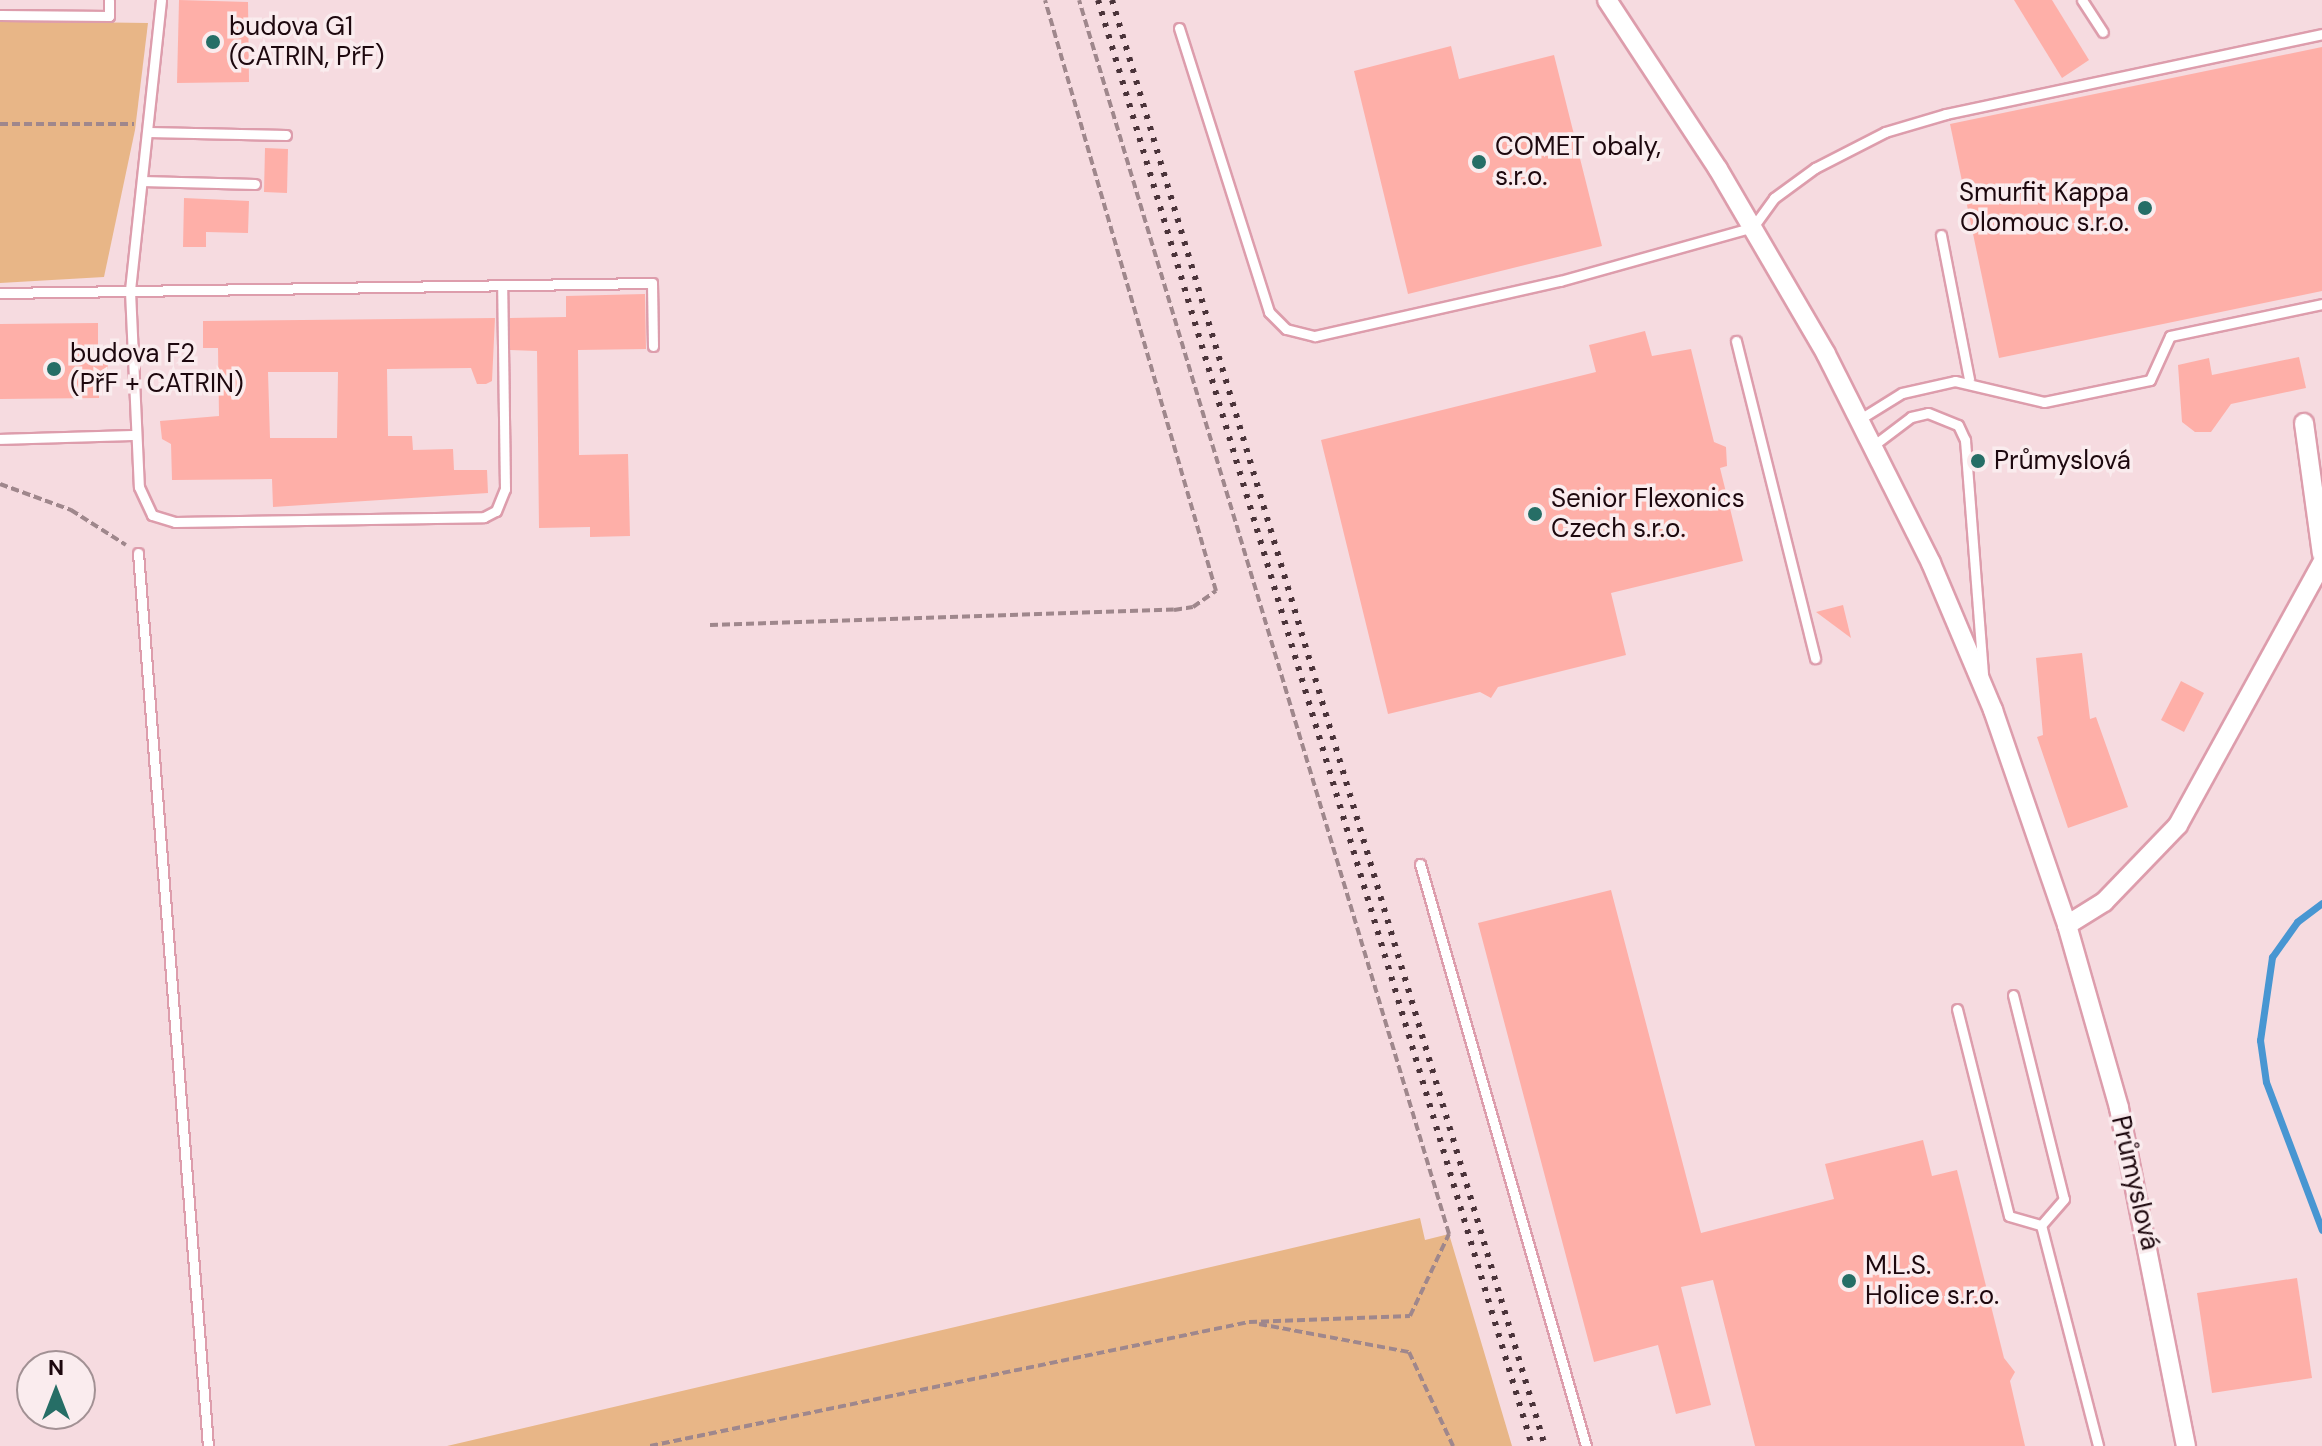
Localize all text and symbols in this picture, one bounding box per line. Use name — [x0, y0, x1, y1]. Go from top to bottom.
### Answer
place label: budova G1 (CATRIN, PřF) — [229, 11, 384, 72]
marker: budova G1 (CATRIN, PřF) — [204, 33, 222, 51]
place label: COMET obaly, s.r.o. — [1495, 131, 1661, 192]
marker: COMET obaly, s.r.o. — [1470, 153, 1488, 171]
place label: Smurfit Kappa Olomouc s.r.o. — [1959, 177, 2129, 238]
marker: Smurfit Kappa Olomouc s.r.o. — [2136, 199, 2154, 217]
place label: budova F2 (PřF + CATRIN) — [70, 338, 244, 400]
marker: budova F2 (PřF + CATRIN) — [45, 360, 63, 378]
place label: Průmyslová — [1994, 445, 2131, 477]
marker: Průmyslová — [1969, 452, 1987, 470]
place label: Senior Flexonics Czech s.r.o. — [1551, 483, 1745, 544]
marker: Senior Flexonics Czech s.r.o. — [1526, 505, 1544, 523]
street label: Průmyslová — [2104, 1113, 2166, 1253]
place label: M.L.S. Holice s.r.o. — [1865, 1250, 1999, 1312]
marker: M.L.S. Holice s.r.o. — [1840, 1272, 1858, 1290]
north arrow — [16, 1350, 96, 1430]
text: N — [48, 1353, 64, 1382]

